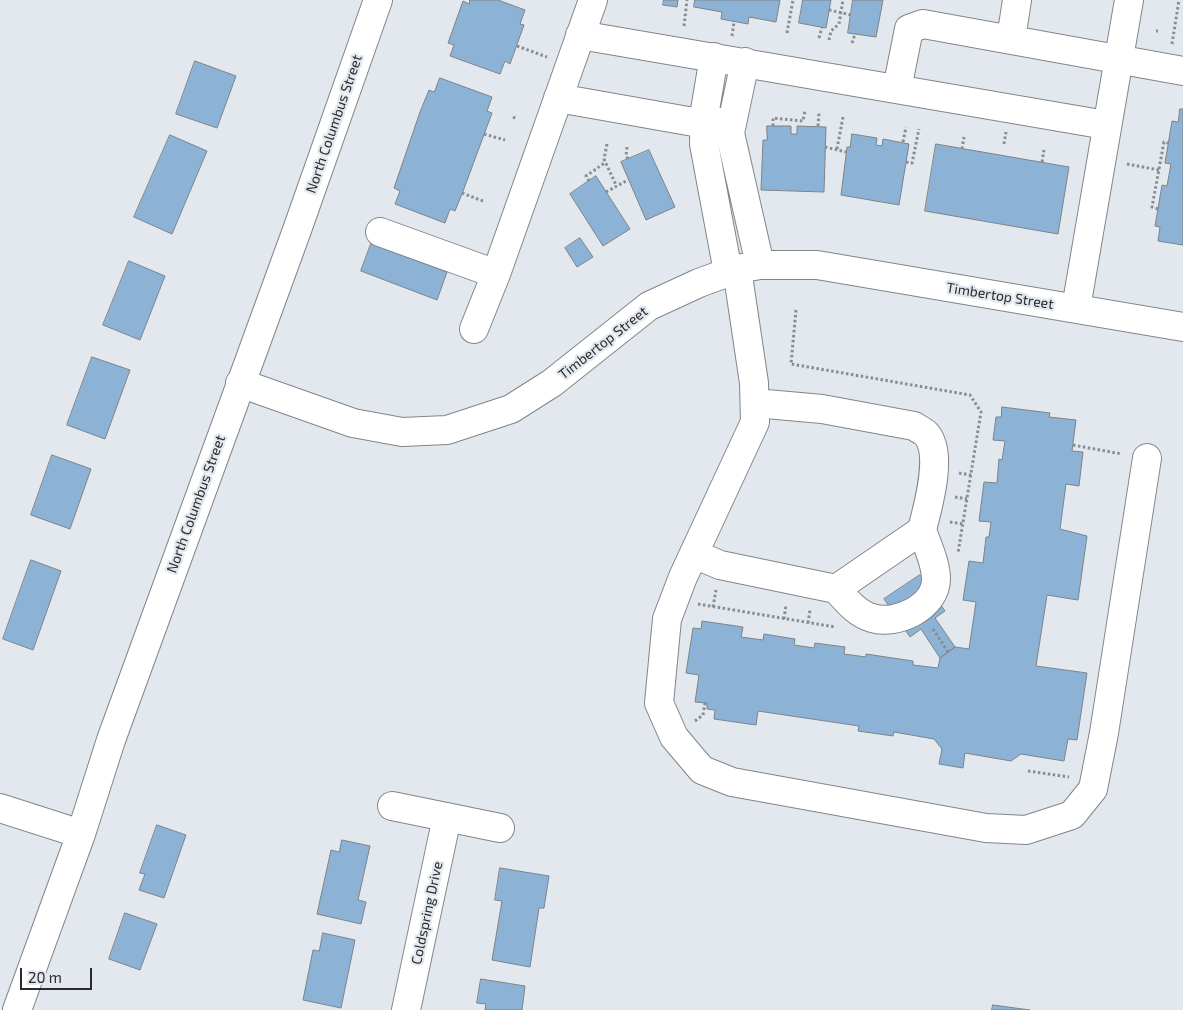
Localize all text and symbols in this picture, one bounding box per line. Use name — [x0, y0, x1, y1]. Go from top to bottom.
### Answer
street label: North Columbus Street — [302, 52, 366, 196]
street label: Timbertop Street — [945, 279, 1055, 313]
street label: Timbertop Street — [555, 303, 651, 383]
street label: North Columbus Street — [163, 433, 229, 575]
street label: Coldspring Drive — [408, 860, 446, 966]
scale bar — [22, 958, 95, 990]
text: 20 m — [28, 968, 62, 986]

